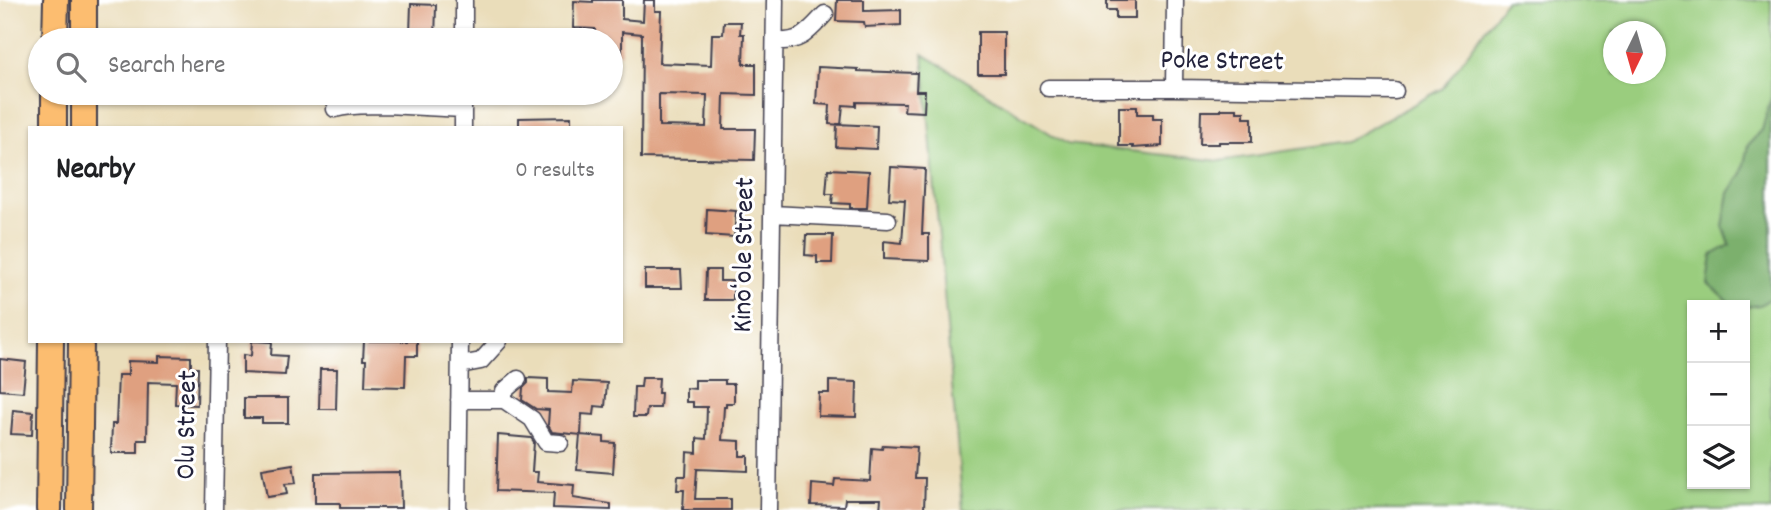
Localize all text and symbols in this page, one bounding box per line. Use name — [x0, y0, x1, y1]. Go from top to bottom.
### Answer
north arrow — [1603, 21, 1666, 84]
search box — [28, 28, 623, 105]
street label: Poke Street — [1160, 42, 1284, 84]
icon: search — [52, 48, 90, 86]
text: Search here — [108, 48, 226, 85]
text: Nearby — [56, 150, 134, 193]
text: 0 results — [515, 155, 595, 188]
street label: Kinoʻole Street — [725, 177, 767, 333]
map controls — [1687, 300, 1750, 489]
button: + — [1687, 300, 1750, 363]
button: − — [1687, 363, 1750, 426]
street label: Olu Street — [168, 370, 210, 480]
button: layers — [1687, 426, 1750, 489]

